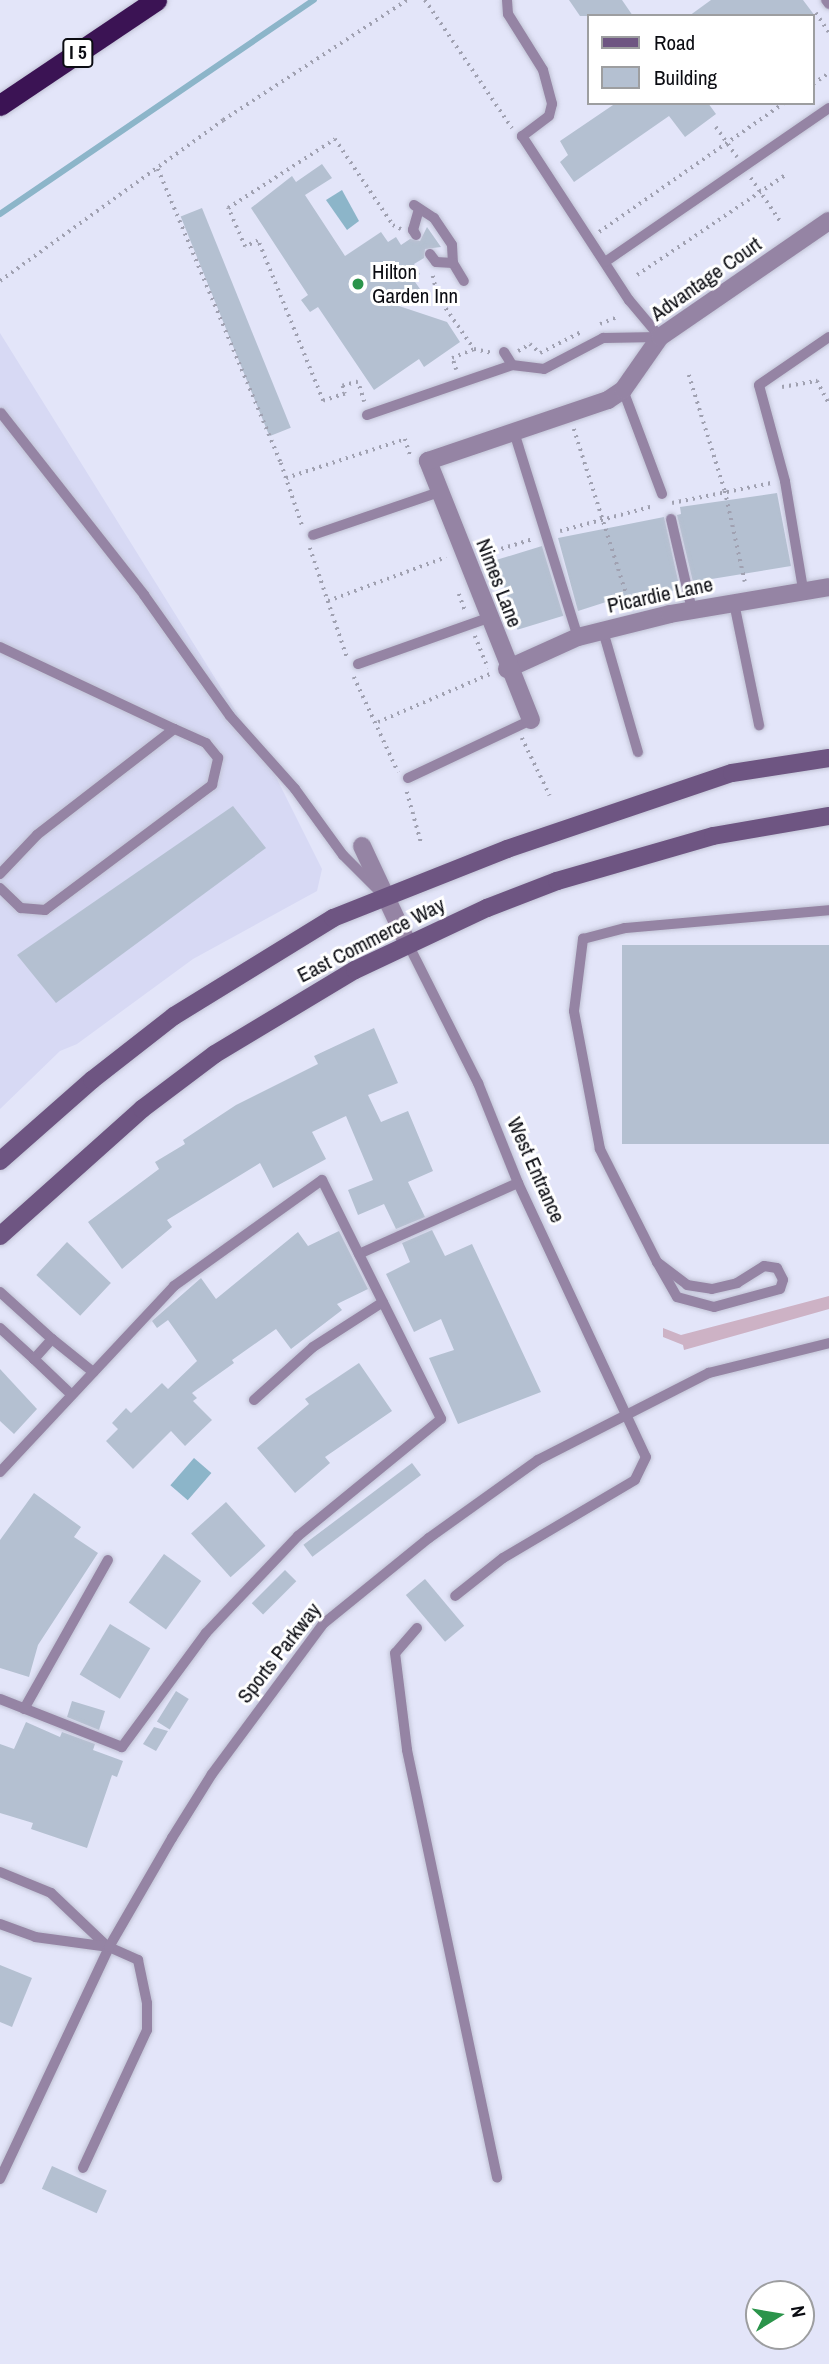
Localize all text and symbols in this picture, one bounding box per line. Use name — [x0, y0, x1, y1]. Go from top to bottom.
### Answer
legend — [588, 14, 815, 105]
text: Road — [654, 28, 695, 57]
road number: I 5 — [62, 38, 94, 68]
text: Building — [654, 63, 717, 92]
street label: Advantage Court — [646, 232, 766, 326]
place label: Hilton Garden Inn — [372, 259, 458, 309]
marker: Hilton Garden Inn — [350, 276, 366, 292]
street label: Nimes Lane — [471, 535, 527, 631]
street label: Picardie Lane — [605, 572, 715, 618]
street label: East Commerce Way — [293, 892, 449, 988]
street label: West Entrance — [502, 1113, 570, 1227]
street label: Sports Parkway — [232, 1598, 326, 1708]
north arrow — [745, 2280, 815, 2350]
text: N — [785, 2303, 812, 2319]

